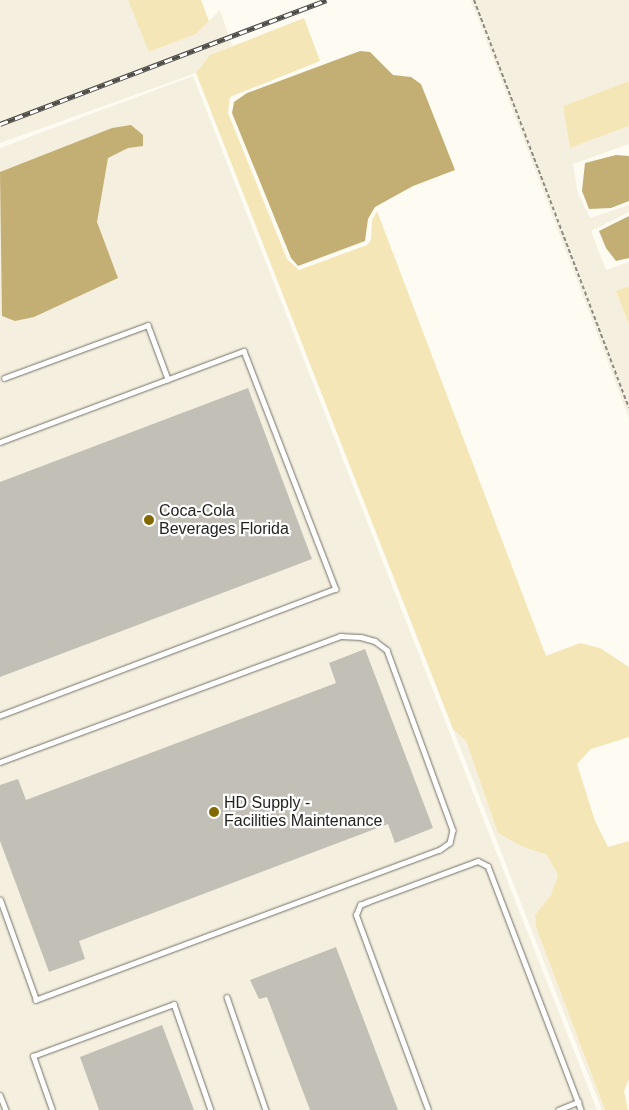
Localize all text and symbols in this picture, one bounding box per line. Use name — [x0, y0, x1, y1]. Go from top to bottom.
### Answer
place label: Coca-Cola Beverages Florida — [159, 501, 289, 539]
marker: Coca-Cola Beverages Florida — [143, 514, 155, 526]
place label: HD Supply - Facilities Maintenance — [224, 793, 382, 831]
marker: HD Supply - Facilities Maintenance — [208, 806, 220, 818]

